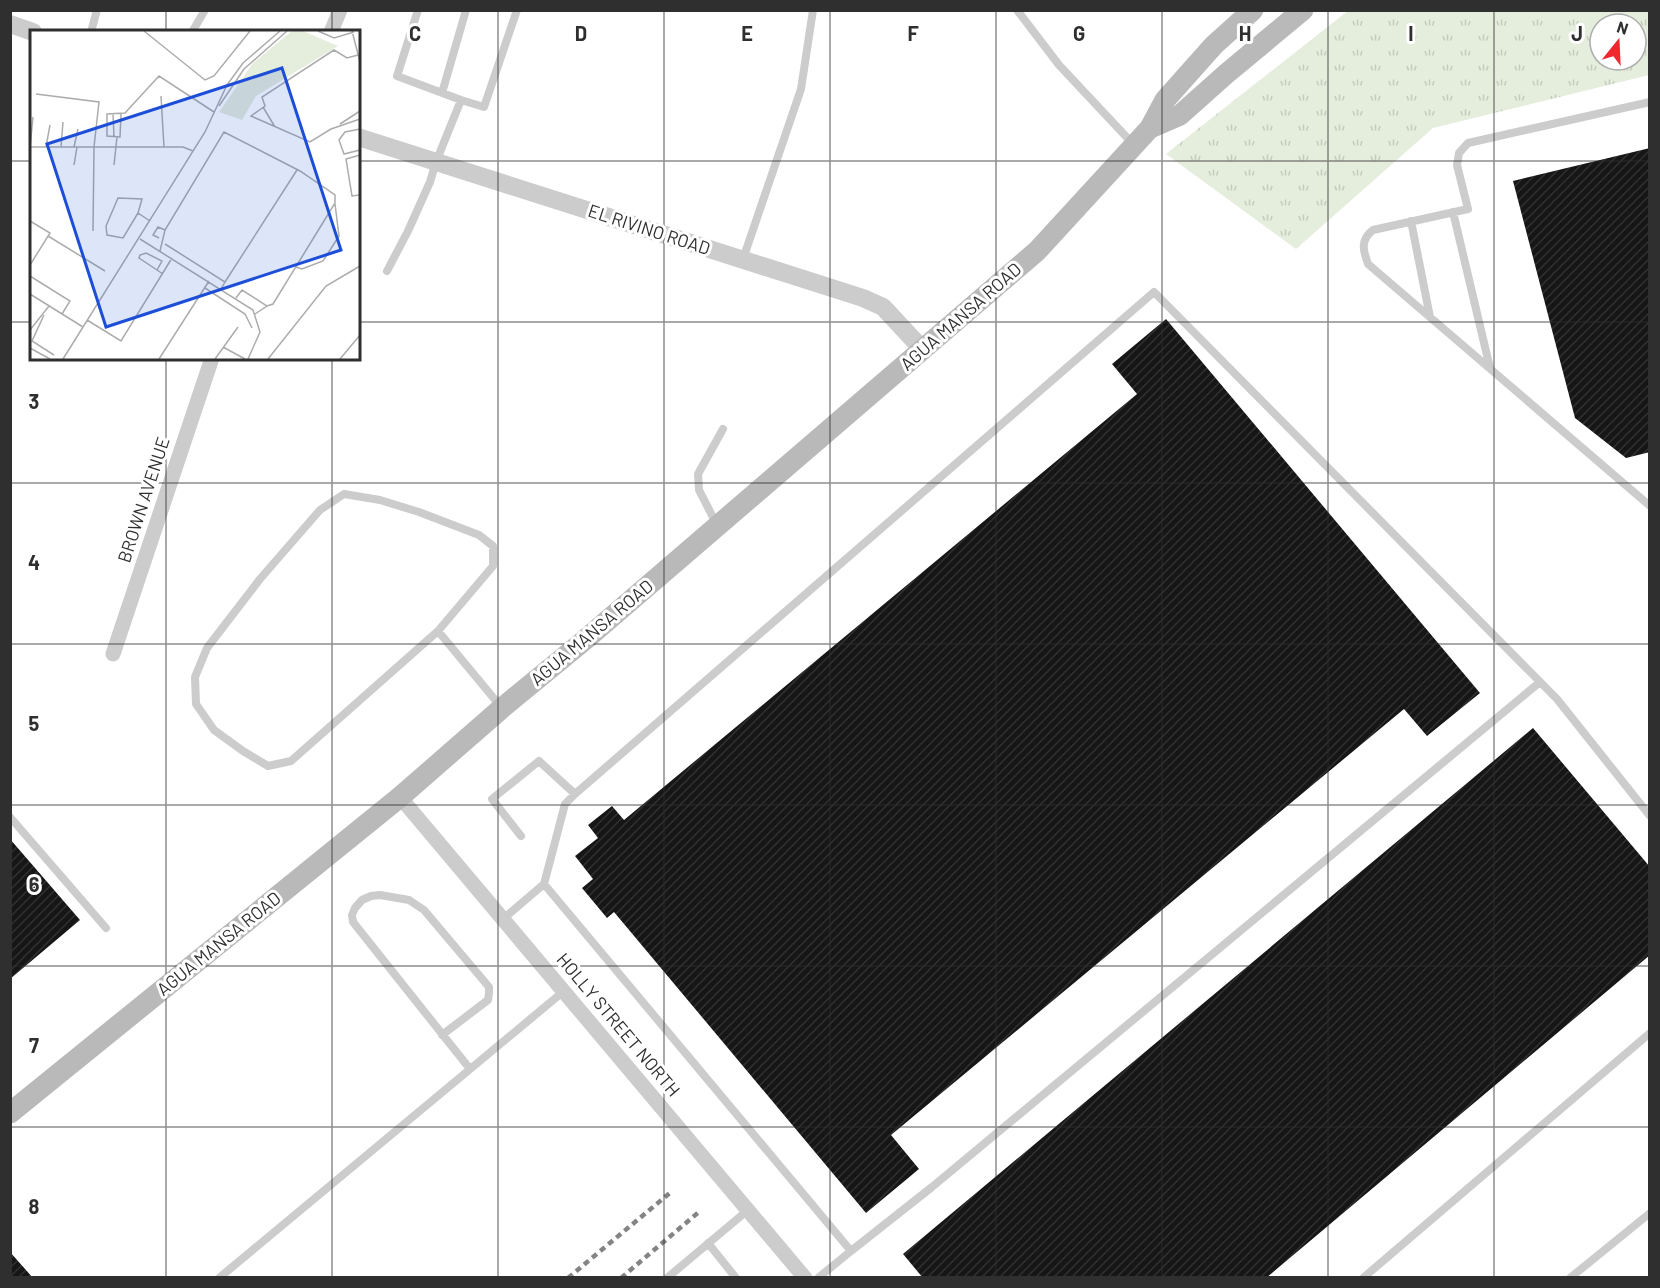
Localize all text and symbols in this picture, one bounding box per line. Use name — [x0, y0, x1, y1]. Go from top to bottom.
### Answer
north arrow — [1588, 12, 1648, 72]
text: N — [1615, 17, 1631, 38]
text: C — [409, 21, 421, 45]
text: D — [575, 21, 587, 45]
text: E — [741, 21, 753, 45]
text: F — [907, 21, 919, 45]
text: G — [1073, 21, 1085, 45]
text: H — [1239, 21, 1251, 45]
text: I — [1408, 21, 1414, 45]
text: J — [1571, 21, 1583, 45]
inset map — [30, 30, 360, 360]
street label: EL RIVINO ROAD — [586, 199, 713, 259]
street label: AGUA MANSA ROAD — [895, 258, 1025, 375]
text: 3 — [29, 389, 39, 413]
street label: BROWN AVENUE — [112, 434, 174, 565]
text: 4 — [28, 550, 40, 574]
street label: AGUA MANSA ROAD — [526, 575, 657, 690]
text: 5 — [29, 711, 40, 735]
text: 6 — [29, 872, 40, 896]
street label: AGUA MANSA ROAD — [152, 887, 285, 1000]
street label: HOLLY STREET NORTH — [552, 948, 685, 1100]
text: 7 — [29, 1033, 39, 1057]
text: 8 — [29, 1194, 40, 1218]

